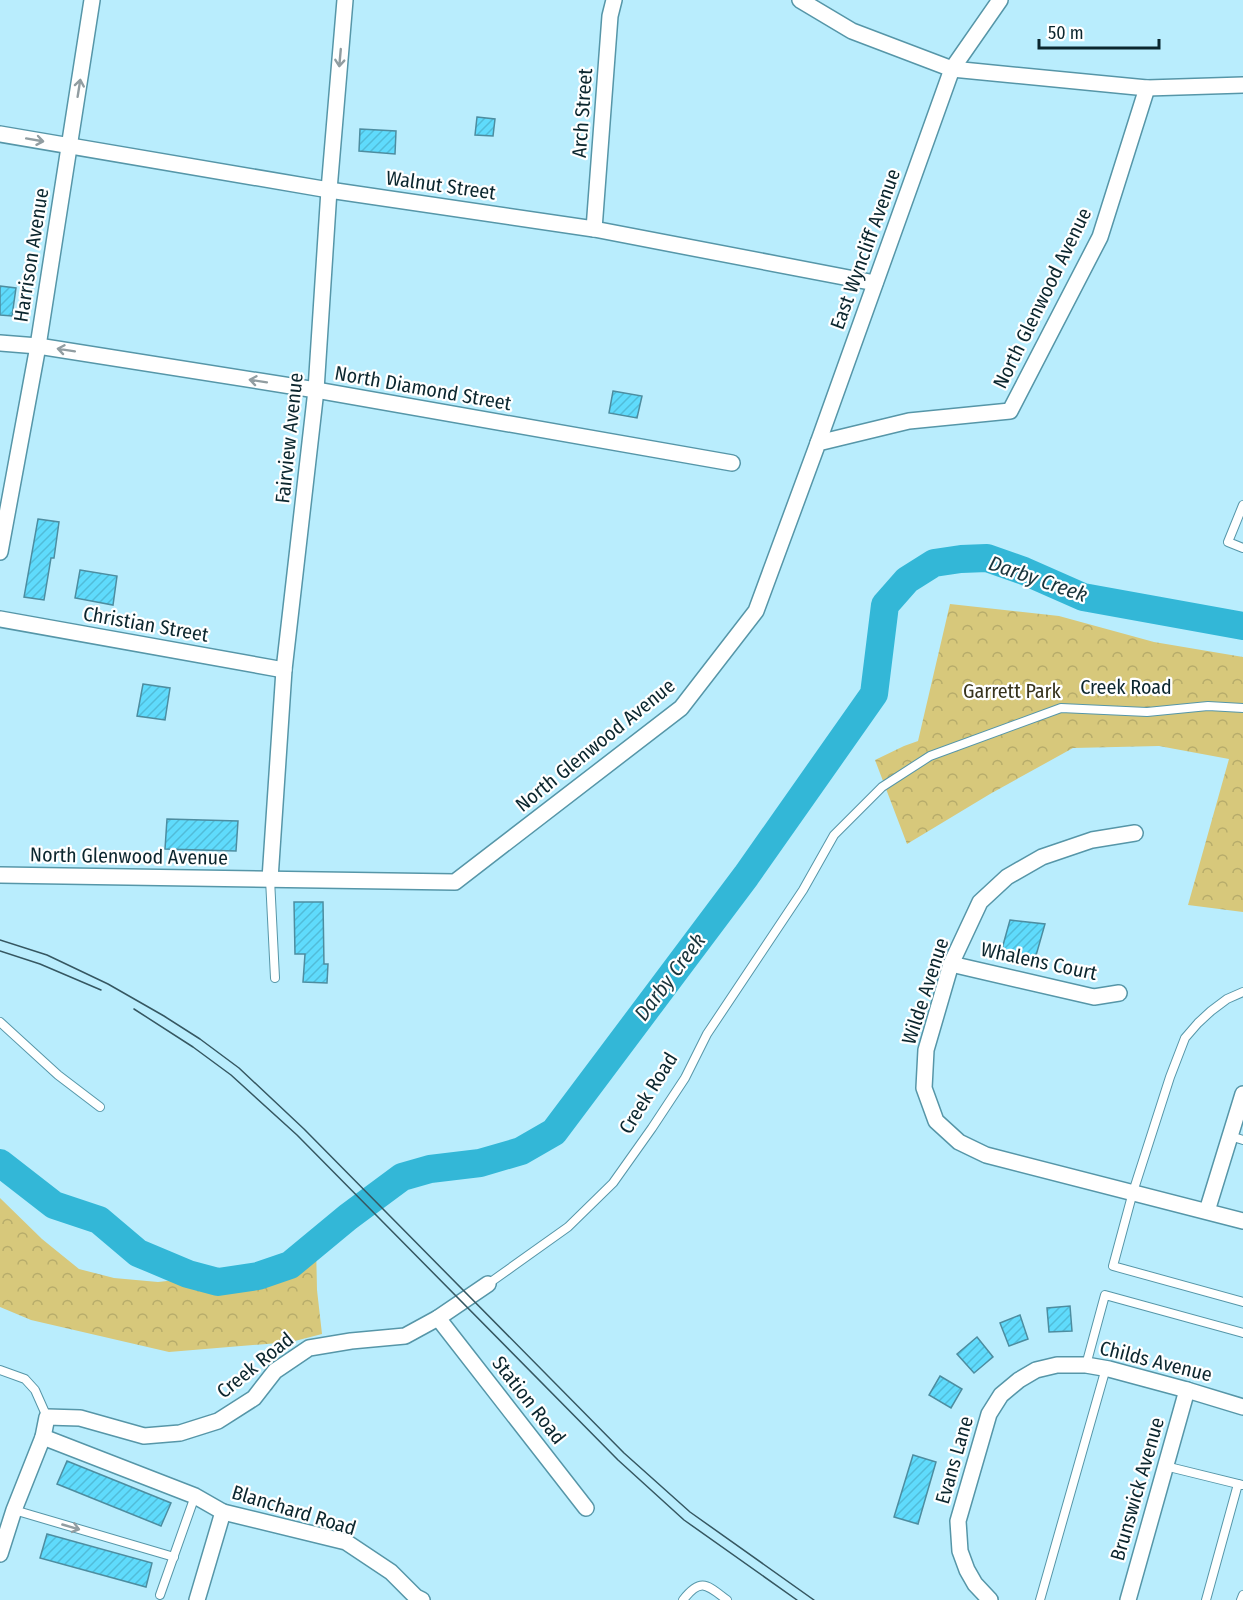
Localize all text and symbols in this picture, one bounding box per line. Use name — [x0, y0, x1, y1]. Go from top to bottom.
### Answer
scale bar — [1039, 12, 1159, 50]
text: 50 m — [1048, 22, 1084, 44]
one-way arrow — [334, 48, 345, 68]
street label: Arch Street — [567, 67, 597, 159]
one-way arrow — [73, 79, 84, 98]
one-way arrow — [25, 135, 44, 146]
street label: Walnut Street — [385, 165, 498, 205]
street label: East Wyncliff Avenue — [825, 166, 905, 332]
street label: Harrison Avenue — [9, 186, 53, 324]
street label: North Glenwood Avenue — [988, 204, 1096, 392]
one-way arrow — [56, 345, 76, 356]
street label: North Diamond Street — [333, 361, 514, 415]
street label: Fairview Avenue — [270, 372, 308, 504]
one-way arrow — [249, 375, 269, 386]
water label: Darby Creek — [985, 550, 1091, 608]
street label: Christian Street — [81, 601, 211, 647]
street label: North Glenwood Avenue — [510, 673, 680, 817]
street label: Creek Road — [1080, 675, 1172, 699]
park label: Garrett Park — [963, 679, 1062, 703]
street label: North Glenwood Avenue — [30, 842, 228, 870]
water label: Darby Creek — [629, 928, 711, 1026]
street label: Wilde Avenue — [896, 935, 954, 1047]
street label: Whalens Court — [979, 937, 1100, 985]
street label: Creek Road — [614, 1048, 682, 1138]
street label: Creek Road — [212, 1327, 298, 1403]
street label: Childs Avenue — [1097, 1335, 1215, 1387]
street label: Station Road — [487, 1351, 571, 1449]
street label: Evans Lane — [930, 1413, 978, 1507]
street label: Brunswick Avenue — [1105, 1414, 1169, 1564]
street label: Blanchard Road — [229, 1480, 359, 1540]
one-way arrow — [61, 1522, 80, 1533]

